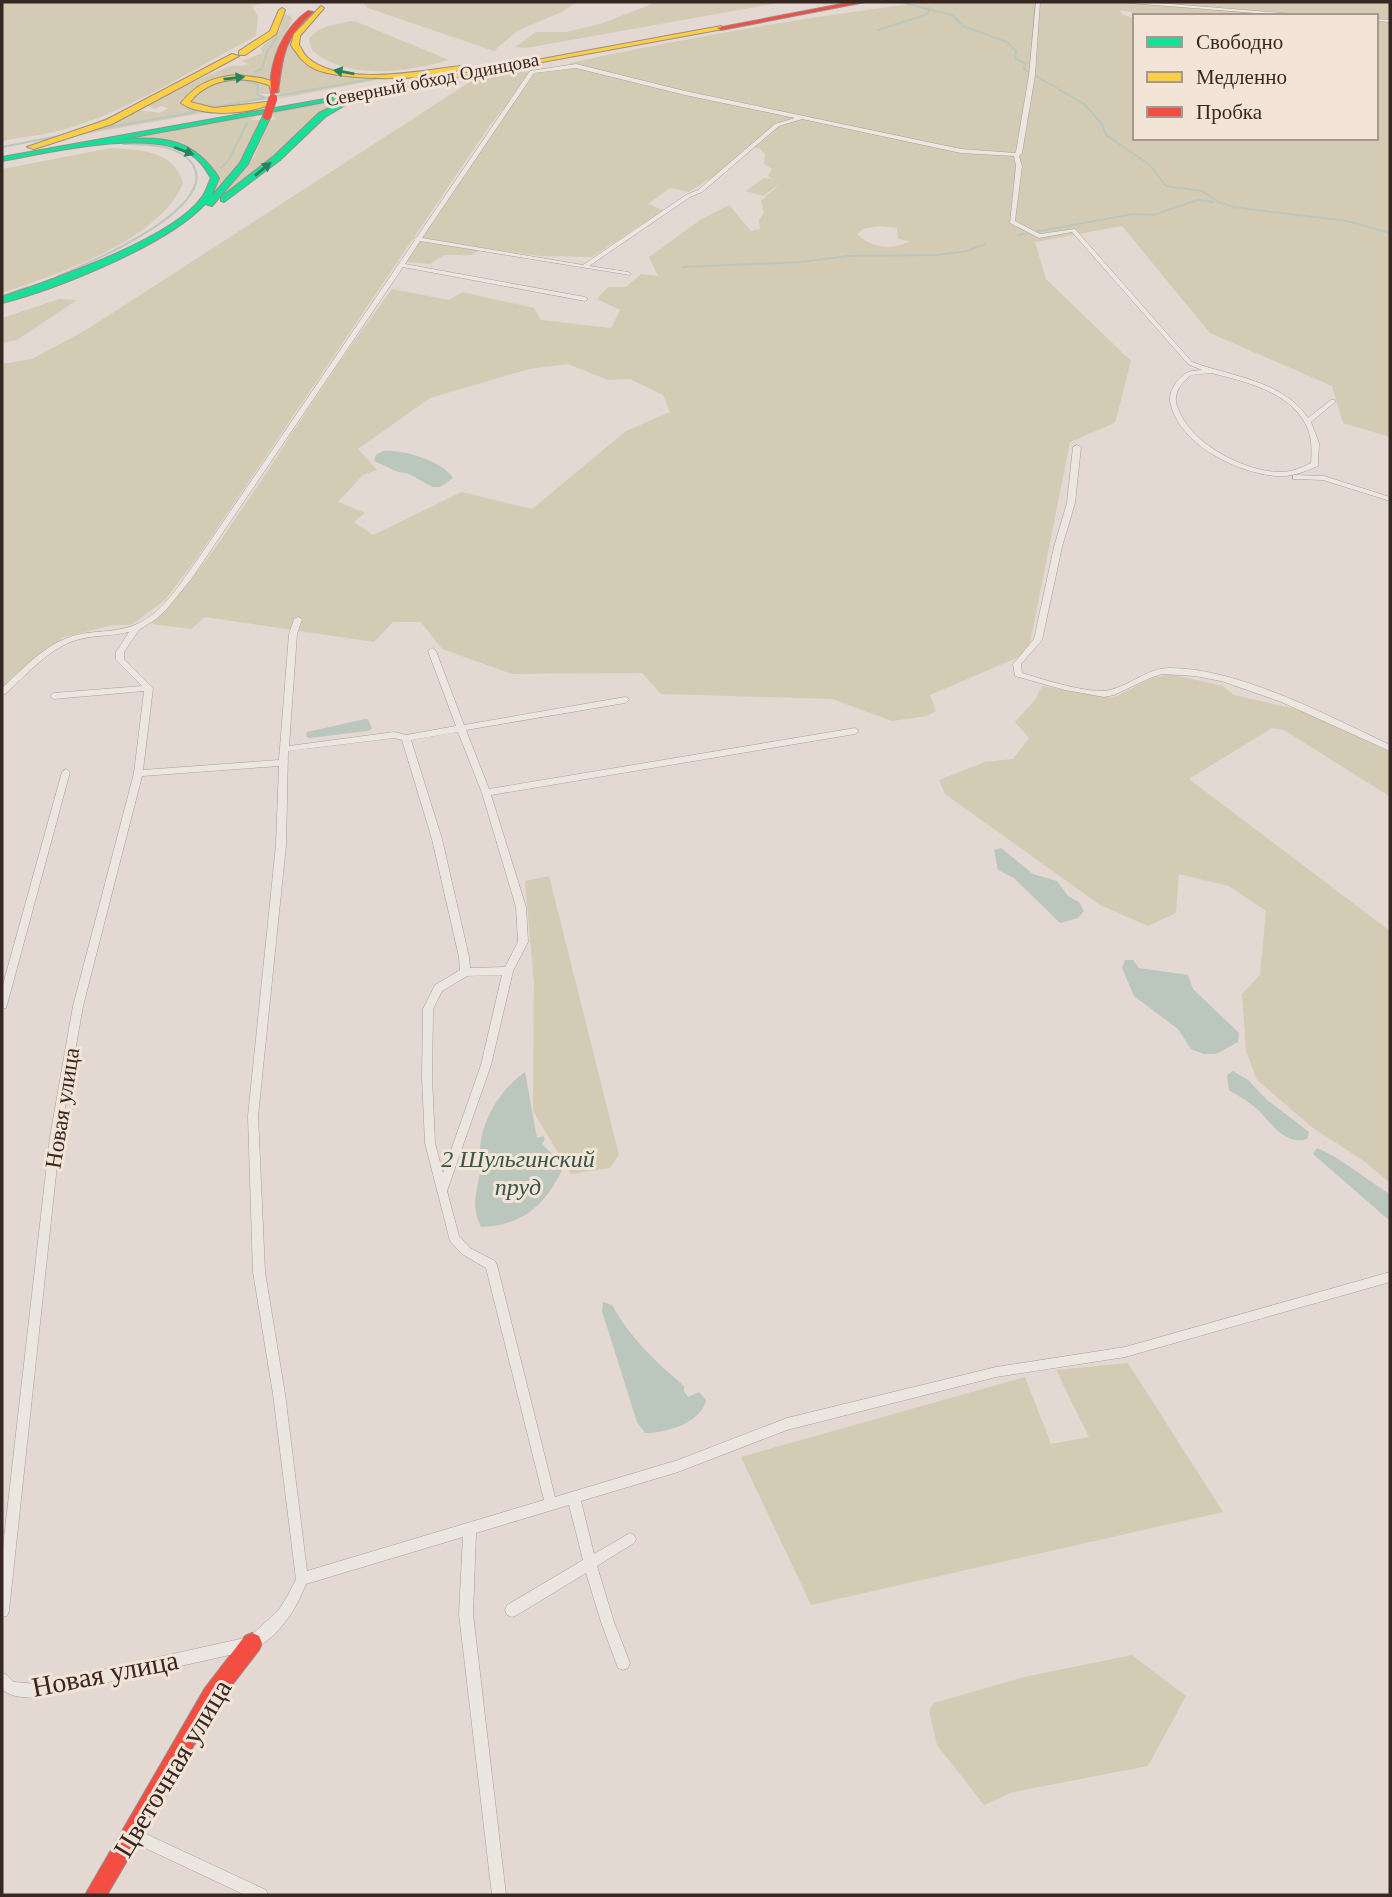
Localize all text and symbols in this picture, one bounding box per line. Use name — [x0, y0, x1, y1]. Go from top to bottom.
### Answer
legend — [1133, 14, 1378, 140]
text: Свободно — [1196, 30, 1283, 54]
street label: Северный обход Одинцова — [324, 48, 541, 110]
text: Медленно — [1196, 65, 1287, 89]
one-way arrow — [333, 66, 355, 77]
one-way arrow — [223, 72, 245, 83]
text: Пробка — [1196, 100, 1263, 124]
one-way arrow — [174, 145, 195, 156]
one-way arrow — [254, 162, 272, 177]
street label: Новая улица — [41, 1046, 84, 1170]
water label: 2 Шульгинский пруд — [441, 1146, 595, 1200]
street label: Новая улица — [29, 1644, 182, 1703]
street label: Цветочная улица — [107, 1673, 238, 1863]

